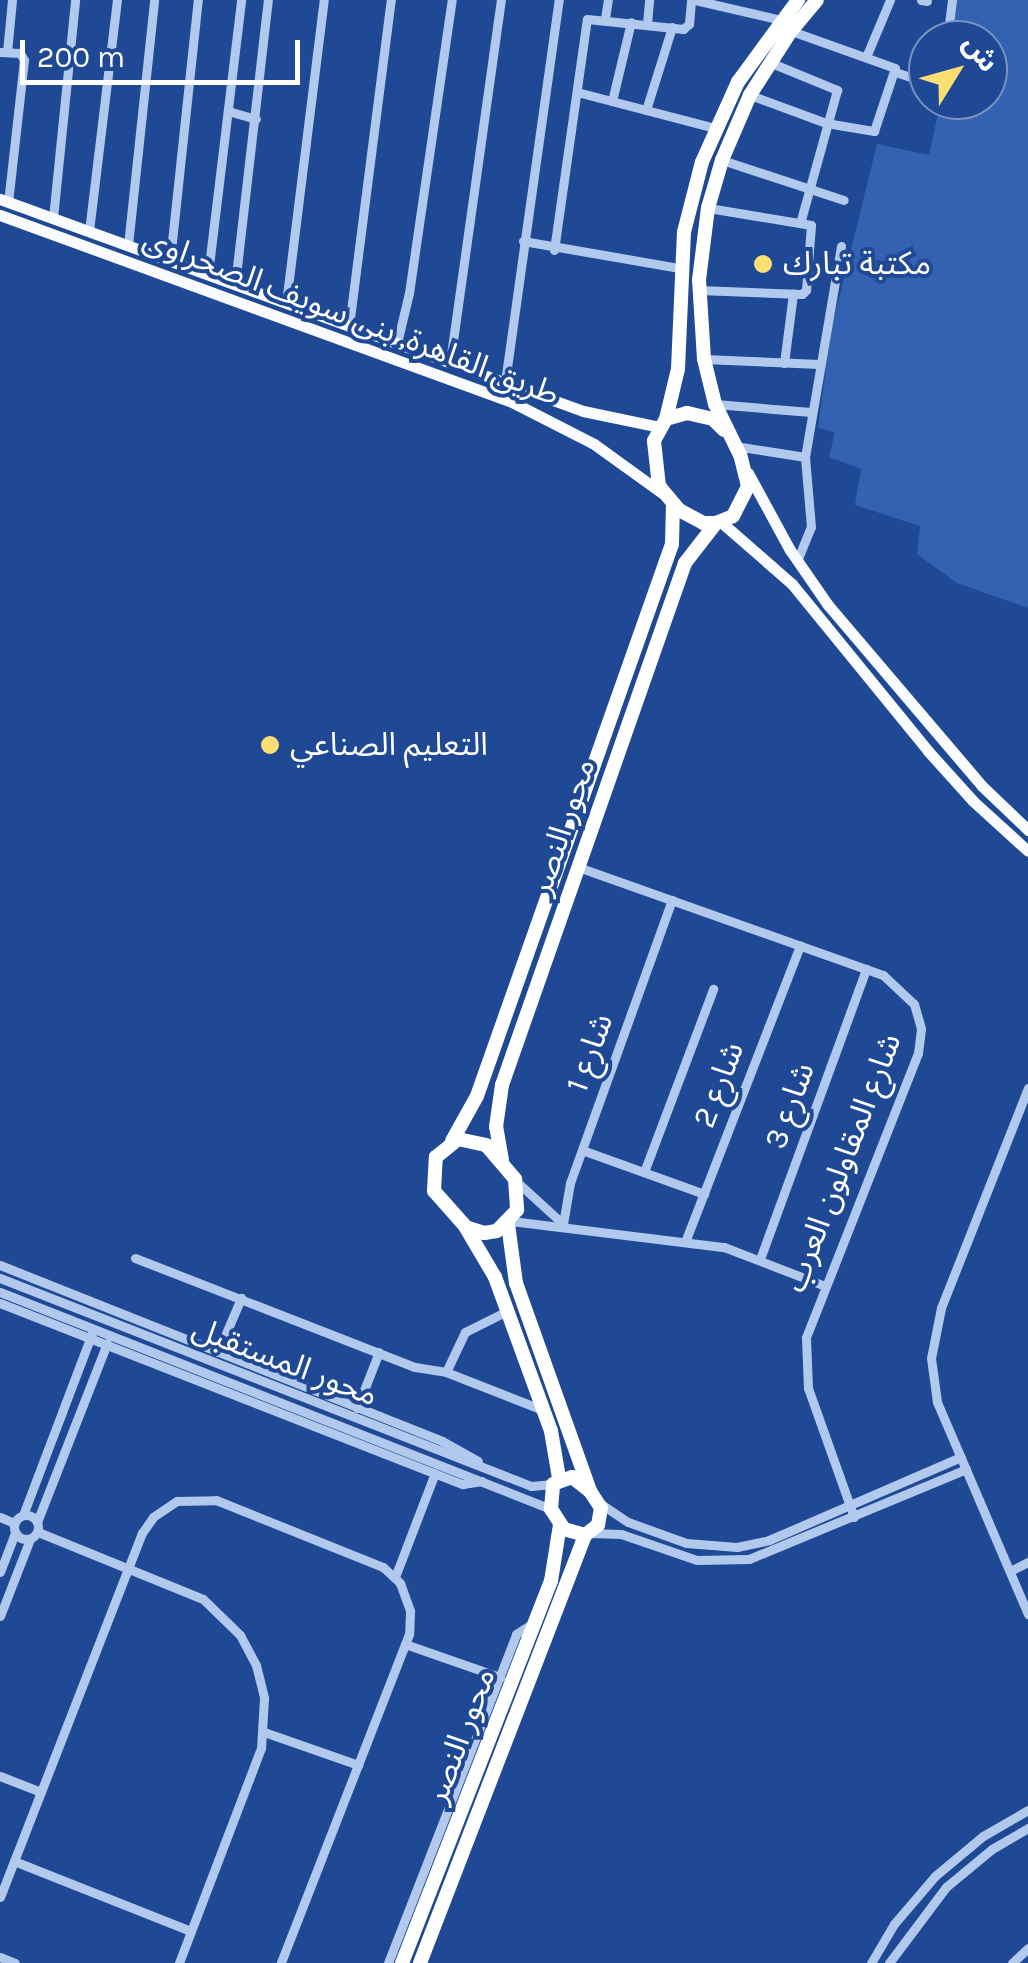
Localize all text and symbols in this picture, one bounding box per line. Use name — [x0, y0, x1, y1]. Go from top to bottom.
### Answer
scale bar — [25, 20, 305, 82]
north arrow — [908, 20, 1008, 120]
text: ش — [956, 28, 1005, 78]
text: 200 m — [37, 39, 125, 75]
street label: طريق القاهرة, بنى سويف الصحراوى — [138, 220, 564, 414]
place label: مكتبة تبارك — [783, 245, 931, 283]
marker: مكتبة تبارك — [752, 253, 774, 275]
place label: التعليم الصناعي — [290, 726, 488, 764]
marker: التعليم الصناعي — [259, 734, 281, 756]
street label: محور النصر — [522, 754, 604, 900]
street label: شارع 1 — [558, 1009, 622, 1097]
street label: شارع المقاولون العرب — [776, 1028, 910, 1298]
street label: شارع 2 — [685, 1037, 753, 1133]
street label: شارع 3 — [757, 1058, 823, 1154]
street label: محور المستقبل — [187, 1309, 383, 1415]
street label: محور النصر — [418, 1663, 504, 1809]

